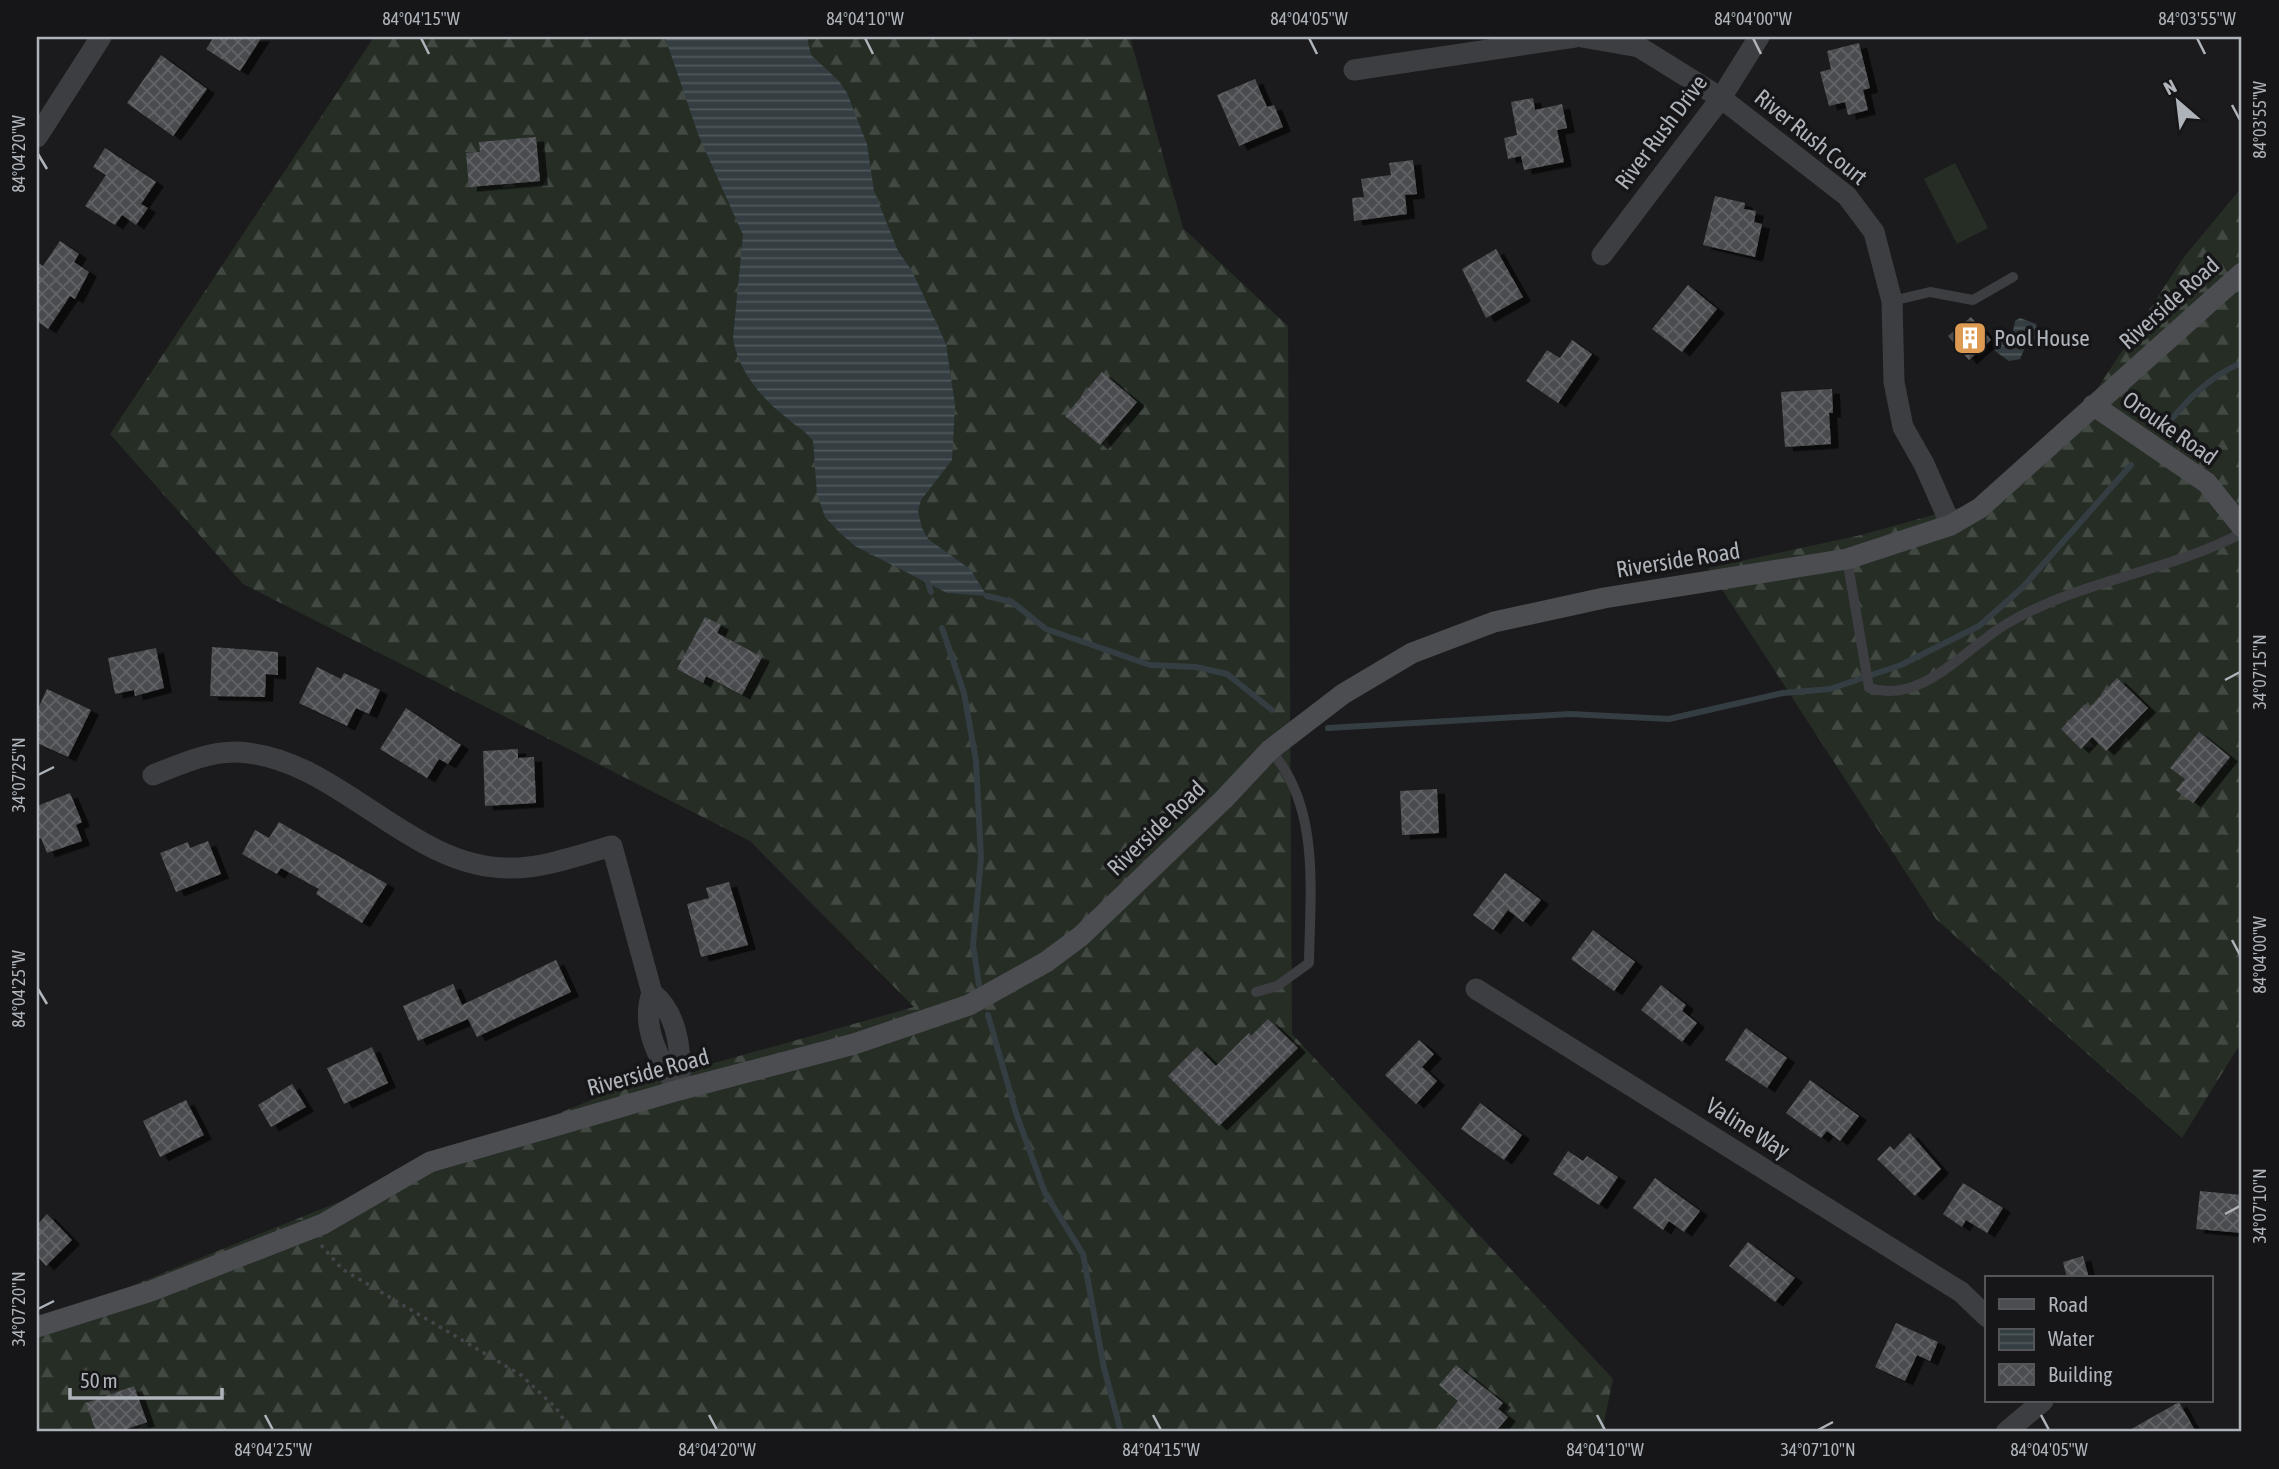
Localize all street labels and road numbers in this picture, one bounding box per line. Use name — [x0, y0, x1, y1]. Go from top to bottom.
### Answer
street label: River Rush Drive — [1610, 70, 1712, 194]
street label: River Rush Court — [1750, 84, 1872, 190]
street label: Riverside Road — [2114, 251, 2224, 355]
street label: Orouke Road — [2118, 386, 2222, 470]
street label: Riverside Road — [1614, 537, 1742, 583]
street label: Riverside Road — [1102, 775, 1210, 881]
street label: Riverside Road — [584, 1043, 712, 1101]
street label: Valine Way — [1701, 1092, 1795, 1164]

